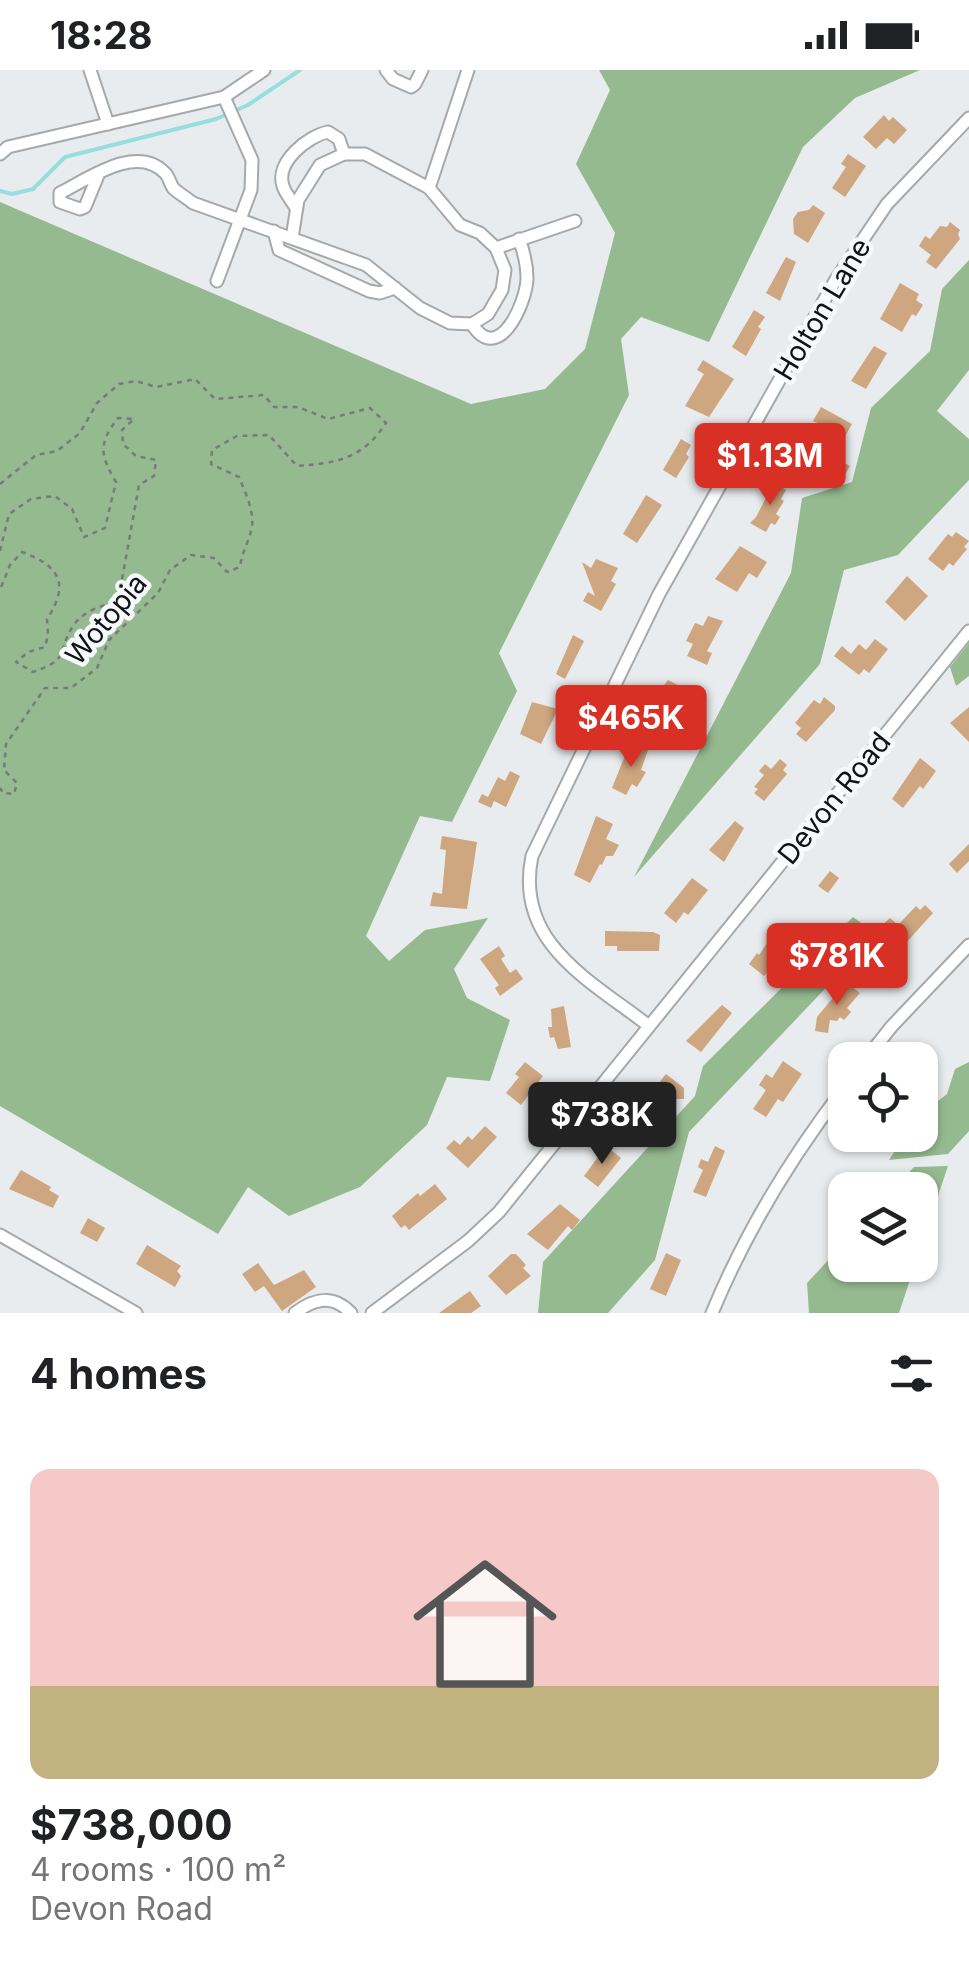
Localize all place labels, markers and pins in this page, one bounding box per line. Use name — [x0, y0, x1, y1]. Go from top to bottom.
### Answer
pin: $1.13M — [689, 423, 851, 508]
pin: $465K — [561, 685, 701, 770]
pin: $781K — [767, 923, 907, 1008]
pin: $738K — [532, 1082, 672, 1167]

